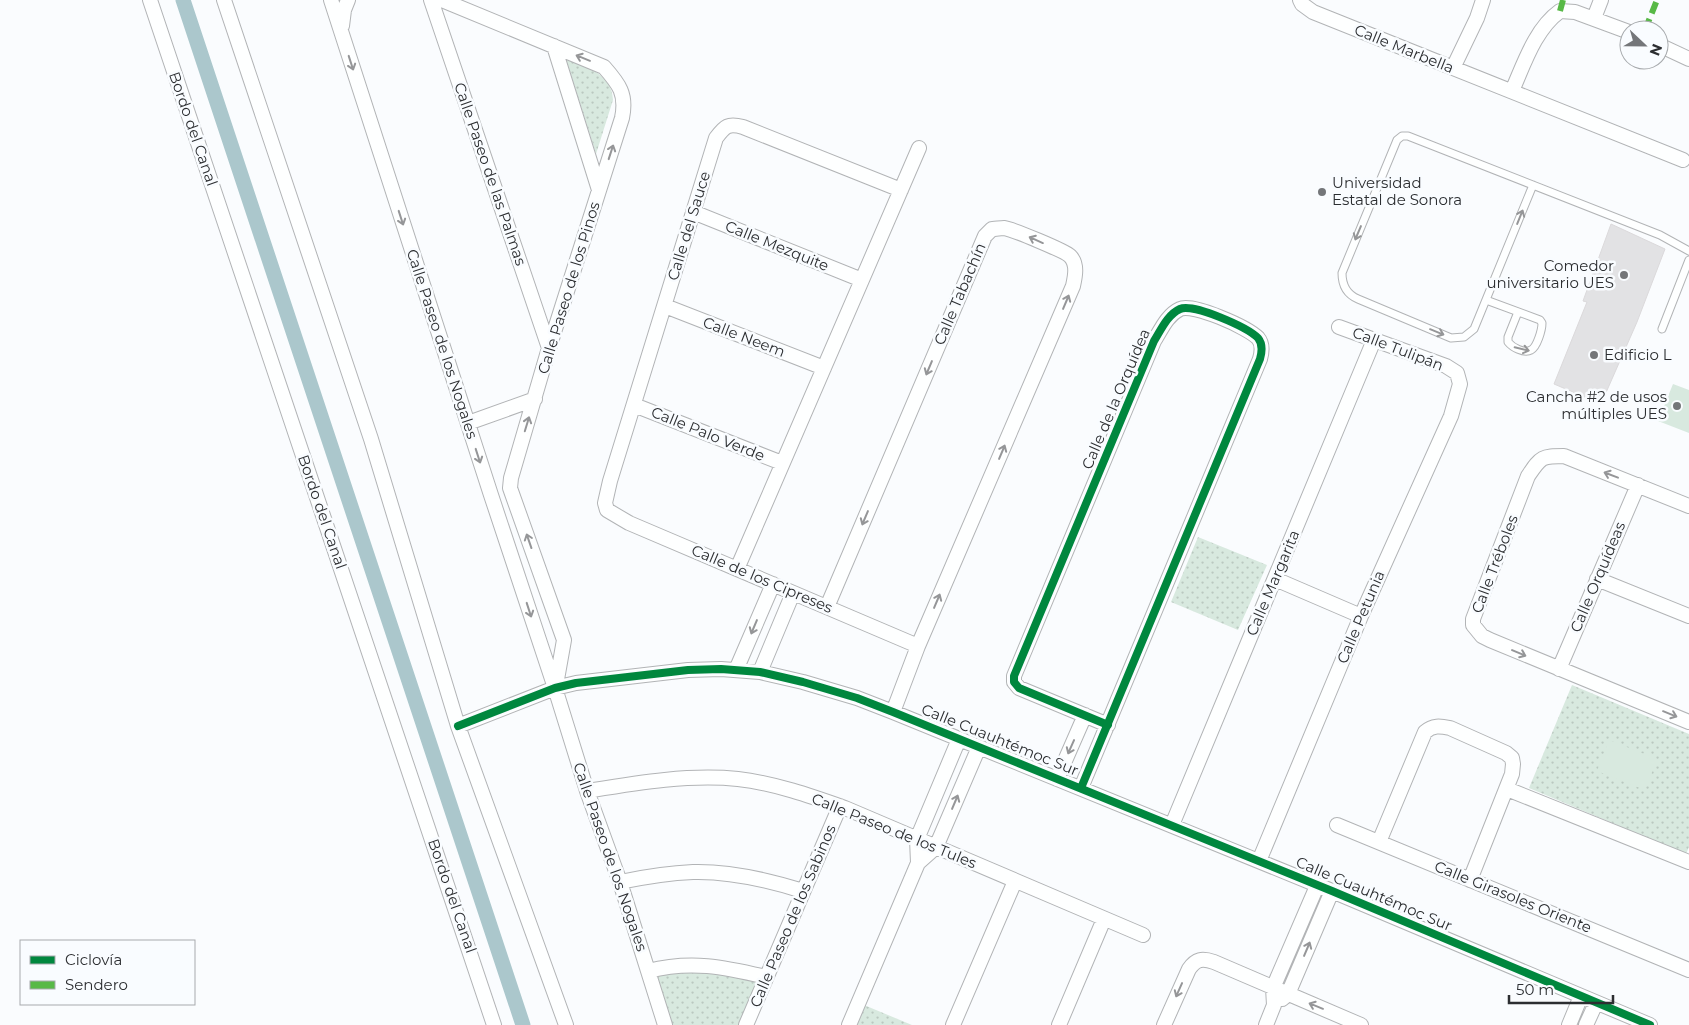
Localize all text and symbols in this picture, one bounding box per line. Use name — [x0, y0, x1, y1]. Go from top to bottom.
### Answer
street label: Calle Marbella — [1352, 20, 1457, 77]
north arrow — [1619, 20, 1669, 70]
text: N — [1646, 41, 1667, 58]
one-way arrow — [576, 53, 591, 62]
one-way arrow — [347, 55, 357, 71]
street label: Bordo del Canal — [165, 69, 222, 188]
street label: Calle Paseo de las Palmas — [450, 80, 531, 268]
one-way arrow — [607, 144, 617, 160]
street label: Calle del Sauce — [663, 169, 714, 283]
place label: Universidad Estatal de Sonora — [1332, 173, 1462, 209]
marker: Universidad Estatal de Sonora — [1316, 186, 1328, 198]
street label: Calle Paseo de los Pinos — [533, 199, 604, 376]
one-way arrow — [397, 209, 407, 225]
one-way arrow — [1516, 210, 1526, 225]
street label: Calle Mezquite — [722, 216, 832, 275]
one-way arrow — [1353, 225, 1363, 240]
one-way arrow — [1029, 235, 1044, 245]
street label: Calle Tabachín — [929, 240, 990, 348]
street label: Calle Paseo de los Nogales — [403, 247, 482, 441]
place label: Comedor universitario UES — [1487, 256, 1614, 292]
marker: Comedor universitario UES — [1618, 269, 1630, 281]
one-way arrow — [1061, 295, 1071, 310]
street label: Calle Neem — [700, 312, 788, 361]
street label: Calle Tulipán — [1350, 322, 1446, 375]
street label: Calle de la Orquídea — [1077, 326, 1154, 472]
one-way arrow — [1429, 328, 1444, 337]
one-way arrow — [1514, 345, 1530, 354]
place label: Edificio L — [1604, 345, 1672, 364]
marker: Edificio L — [1588, 349, 1600, 361]
one-way arrow — [923, 360, 933, 375]
place label: Cancha #2 de usos múltiples UES — [1526, 387, 1667, 423]
marker: Cancha #2 de usos múltiples UES — [1671, 400, 1683, 412]
street label: Calle Palo Verde — [649, 402, 768, 465]
one-way arrow — [523, 417, 533, 433]
one-way arrow — [998, 444, 1007, 459]
one-way arrow — [474, 447, 484, 463]
street label: Bordo del Canal — [294, 452, 351, 571]
one-way arrow — [1604, 470, 1619, 479]
one-way arrow — [859, 510, 869, 525]
street label: Calle Tréboles — [1467, 512, 1522, 616]
street label: Calle Orquídeas — [1566, 519, 1629, 635]
street label: Calle Margarita — [1242, 527, 1303, 639]
one-way arrow — [524, 534, 533, 549]
street label: Calle de los Cipreses — [689, 540, 836, 617]
street label: Calle Petunia — [1332, 567, 1389, 666]
one-way arrow — [933, 594, 943, 609]
one-way arrow — [525, 602, 535, 618]
one-way arrow — [749, 619, 759, 634]
one-way arrow — [1512, 649, 1527, 658]
street label: Calle Cuauhtémoc Sur — [919, 699, 1082, 780]
one-way arrow — [1662, 710, 1677, 720]
one-way arrow — [1066, 739, 1076, 754]
street label: Calle Paseo de los Nogales — [569, 760, 652, 954]
street label: Calle Paseo de los Tules — [809, 789, 979, 872]
one-way arrow — [951, 795, 961, 810]
street label: Calle Paseo de los Sabinos — [745, 822, 840, 1010]
street label: Bordo del Canal — [424, 836, 481, 955]
street label: Calle Cuauhtémoc Sur — [1293, 852, 1455, 935]
street label: Calle Girasoles Oriente — [1432, 856, 1595, 937]
legend — [20, 940, 195, 1005]
one-way arrow — [1303, 942, 1312, 957]
text: Ciclovía — [65, 950, 122, 969]
scale bar — [1509, 972, 1613, 1004]
text: Sendero — [65, 975, 128, 994]
text: 50 m — [1516, 980, 1554, 999]
one-way arrow — [1174, 982, 1184, 997]
one-way arrow — [1309, 1000, 1324, 1010]

